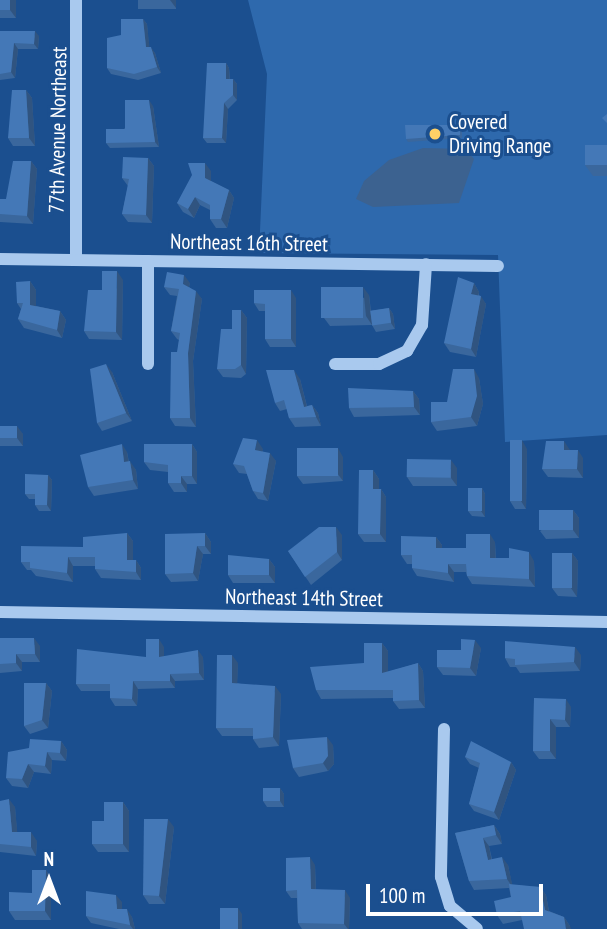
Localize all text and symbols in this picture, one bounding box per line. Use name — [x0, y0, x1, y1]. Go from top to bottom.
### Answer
street label: 77th Avenue Northeast — [44, 46, 72, 214]
place label: Covered Driving Range — [449, 109, 551, 159]
marker: Covered Driving Range — [427, 126, 443, 142]
street label: Northeast 16th Street — [170, 229, 328, 257]
street label: Northeast 14th Street — [225, 584, 383, 612]
north arrow — [14, 845, 84, 915]
text: N — [44, 847, 54, 871]
scale bar — [369, 870, 546, 914]
text: 100 m — [379, 882, 425, 909]

